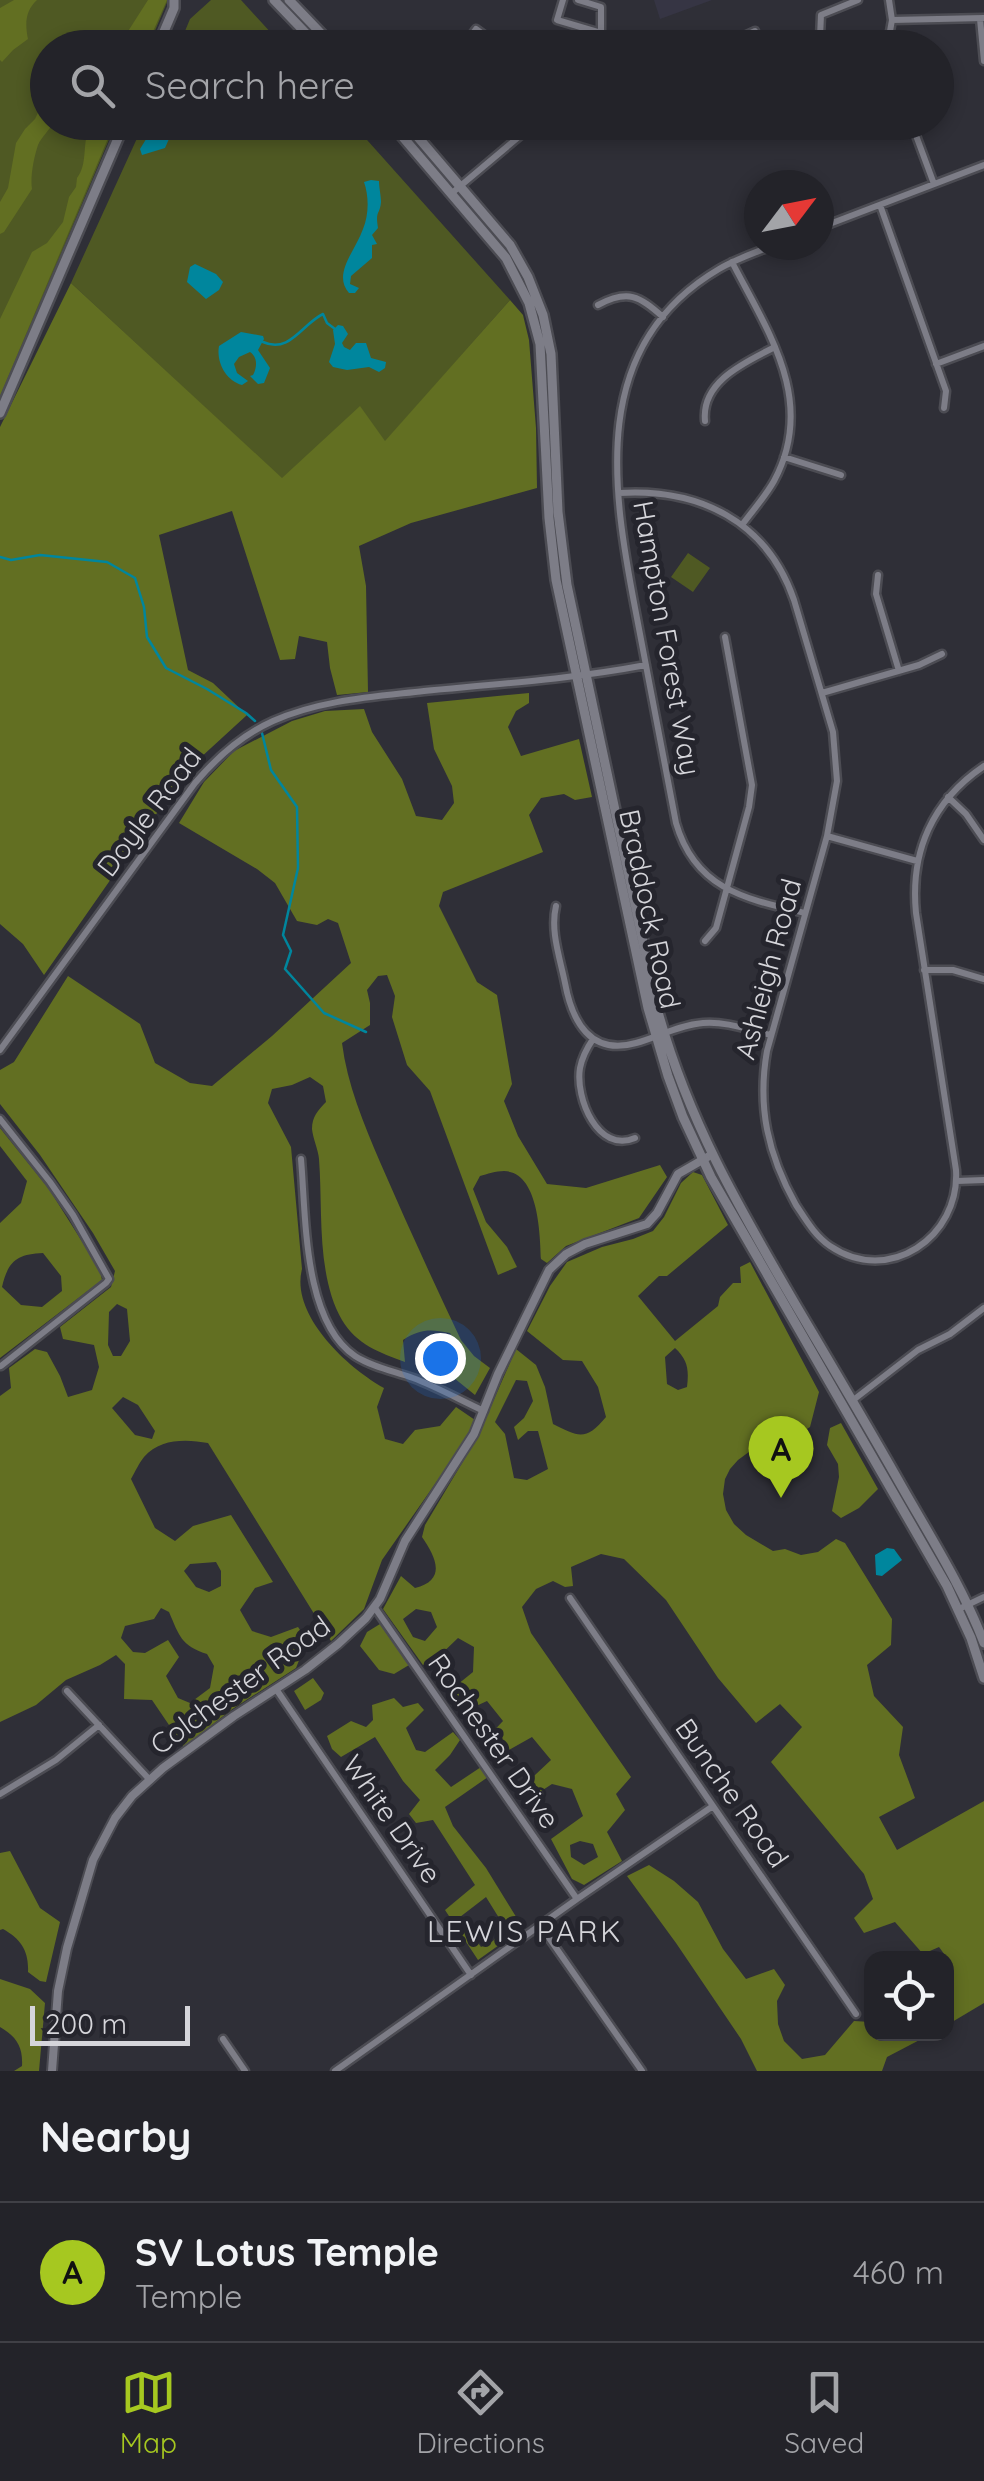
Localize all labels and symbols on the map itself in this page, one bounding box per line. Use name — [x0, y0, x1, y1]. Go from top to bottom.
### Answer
north arrow — [744, 170, 834, 260]
street label: Hampton Forest Way — [626, 498, 709, 778]
street label: Doyle Road — [89, 740, 208, 883]
street label: Braddock Road — [612, 806, 689, 1012]
street label: Ashleigh Road — [727, 875, 808, 1063]
your location — [415, 1333, 466, 1384]
pin: A — [748, 1416, 814, 1498]
street label: Colchester Road — [143, 1608, 336, 1762]
street label: Rochester Drive — [421, 1646, 568, 1835]
street label: Bunche Road — [668, 1712, 797, 1874]
street label: White Drive — [335, 1748, 450, 1890]
district label: LEWIS PARK — [427, 1912, 623, 1950]
scale bar — [30, 2001, 190, 2046]

